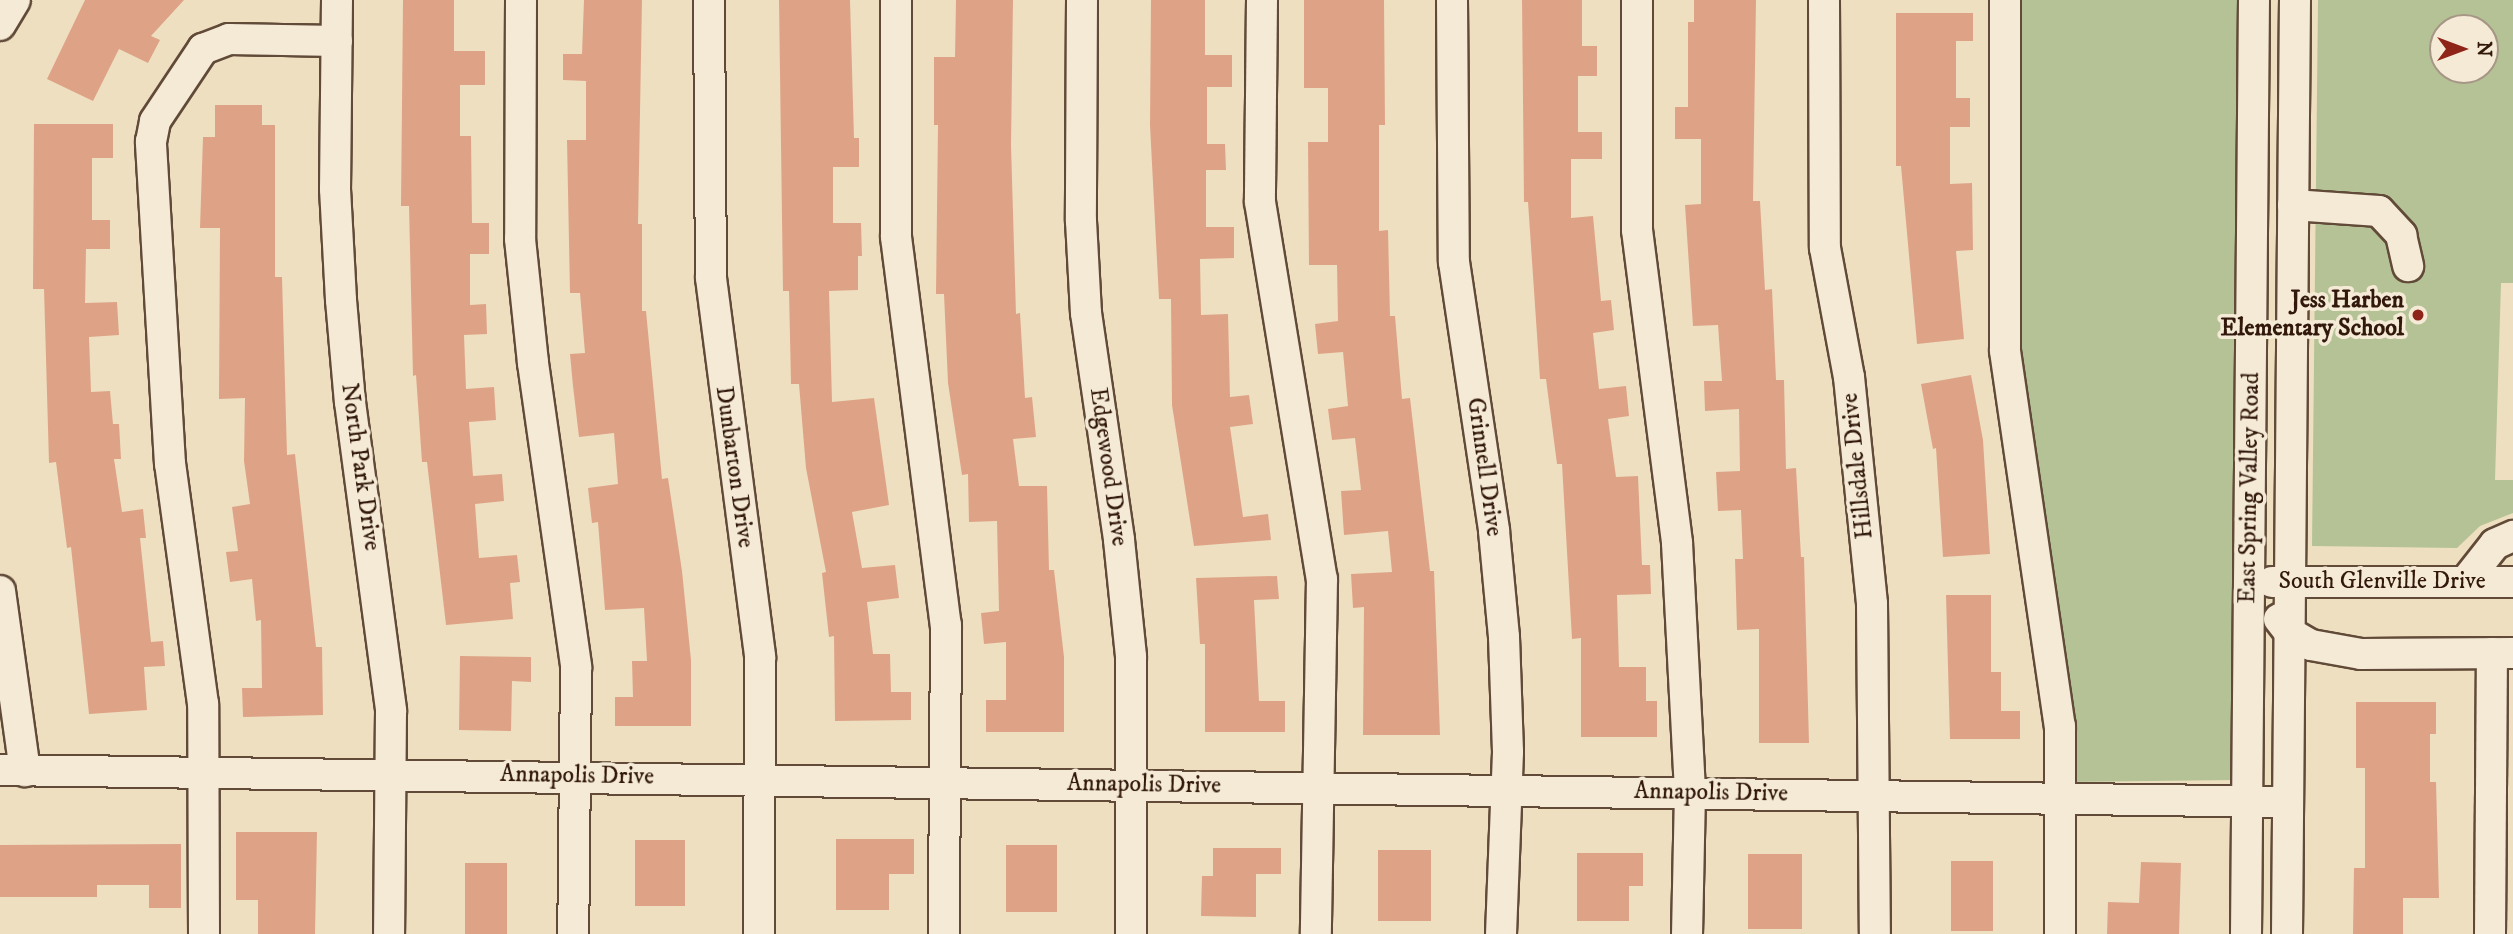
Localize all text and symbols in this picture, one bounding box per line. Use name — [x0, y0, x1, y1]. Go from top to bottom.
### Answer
north arrow — [2429, 14, 2499, 84]
text: N — [2472, 41, 2495, 57]
place label: Jess Harben Elementary School — [2220, 287, 2404, 343]
marker: Jess Harben Elementary School — [2410, 307, 2426, 323]
street label: East Spring Valley Road — [2234, 372, 2266, 604]
street label: North Park Drive — [334, 382, 386, 552]
street label: Dunbarton Drive — [708, 384, 760, 550]
street label: Edgewood Drive — [1083, 386, 1133, 548]
street label: Hillsdale Drive — [1836, 392, 1880, 540]
street label: Grinnell Drive — [1460, 396, 1508, 538]
street label: South Glenville Drive — [2278, 568, 2486, 596]
street label: Annapolis Drive — [500, 760, 654, 792]
street label: Annapolis Drive — [1067, 769, 1221, 801]
street label: Annapolis Drive — [1634, 777, 1788, 809]

